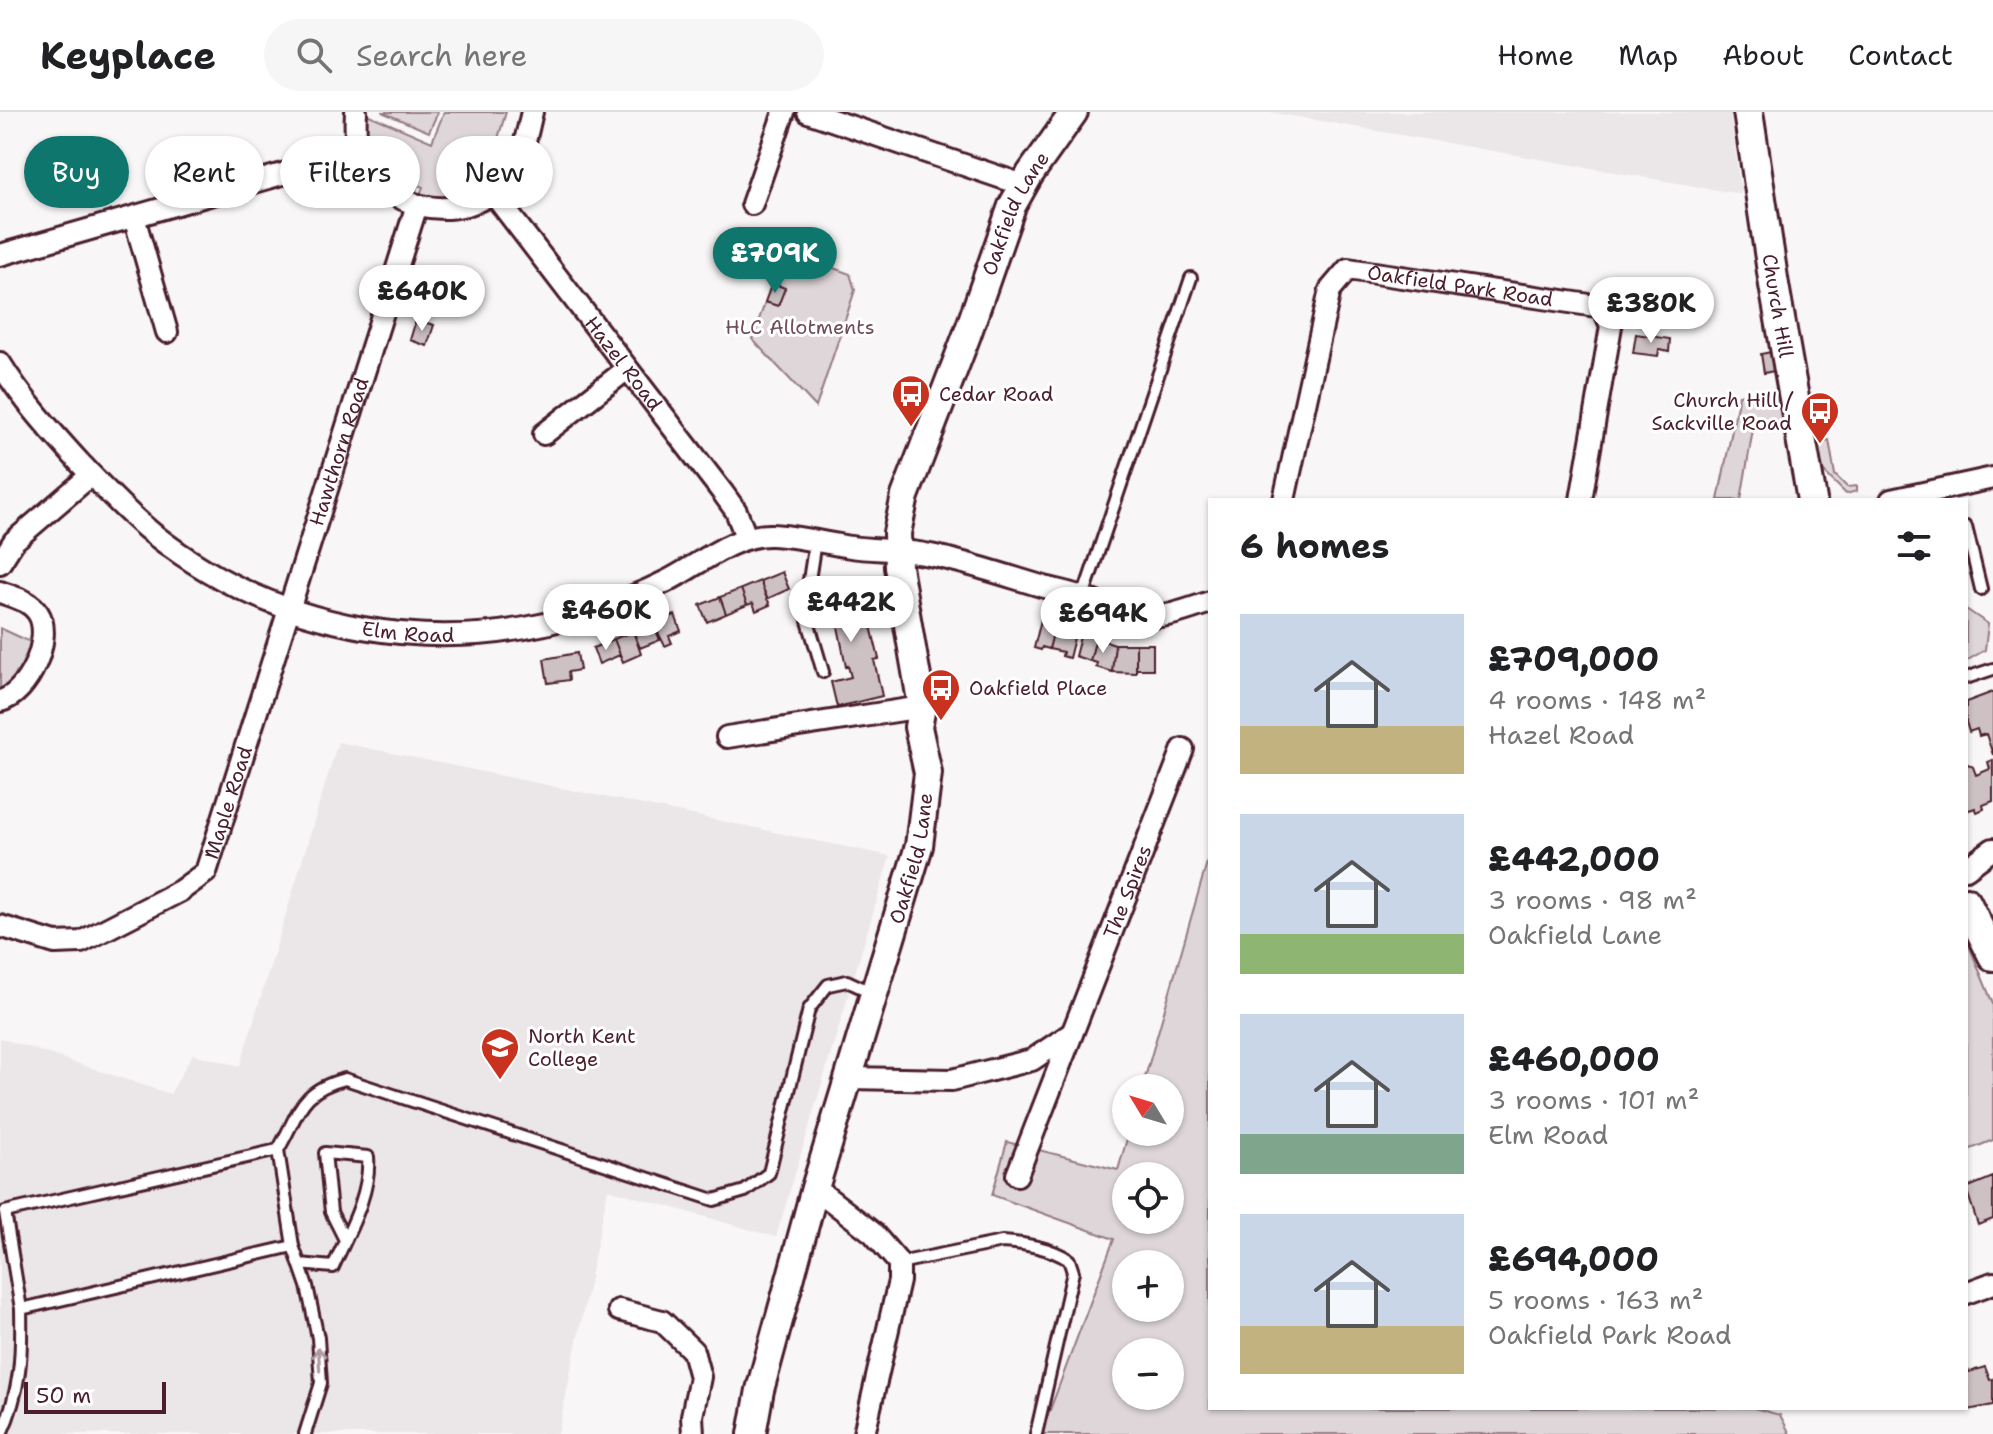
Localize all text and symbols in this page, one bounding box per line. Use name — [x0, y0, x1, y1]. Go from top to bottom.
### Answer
search box — [264, 19, 824, 91]
text: Keyplace — [40, 30, 216, 81]
icon: search — [292, 33, 336, 77]
text: Search here — [356, 35, 527, 76]
text: Home — [1497, 36, 1574, 74]
text: Map — [1618, 36, 1678, 74]
text: About — [1722, 36, 1804, 74]
text: Contact — [1848, 36, 1953, 74]
chip: Buy — [24, 136, 129, 208]
chip: Rent — [145, 136, 264, 208]
chip: Filters — [280, 136, 420, 208]
chip: New — [436, 136, 553, 208]
street label: Oakfield Lane — [976, 146, 1055, 279]
pin: £709K — [719, 227, 831, 295]
text: £709K — [731, 235, 819, 270]
street label: Church Hill — [1756, 252, 1800, 360]
street label: Oakfield Park Road — [1366, 259, 1555, 312]
pin: £640K — [366, 265, 478, 333]
text: £640K — [377, 273, 467, 308]
pin: £380K — [1595, 277, 1707, 345]
text: £380K — [1606, 285, 1696, 320]
street label: Hazel Road — [579, 311, 668, 416]
park label: HLC Allotments — [725, 314, 875, 340]
bus stop icon: Cedar Road — [890, 373, 932, 428]
street label: Hawthorn Road — [303, 374, 375, 529]
place label: Cedar Road — [939, 381, 1054, 407]
place label: Church Hill / Sackville Road — [1651, 387, 1794, 436]
bus stop icon: Church Hill / Sackville Road — [1799, 390, 1841, 445]
text: 6 homes — [1240, 523, 1389, 569]
icon: filters — [1892, 524, 1936, 568]
pin: £442K — [795, 576, 907, 644]
pin: £460K — [550, 584, 662, 652]
text: £442K — [807, 584, 895, 619]
pin: £694K — [1047, 587, 1159, 655]
text: £460K — [561, 592, 651, 627]
text: £694K — [1059, 595, 1147, 630]
street label: Elm Road — [360, 615, 455, 648]
text: £709,000 — [1488, 636, 1659, 682]
icon: home — [1304, 646, 1400, 742]
bus stop icon: Oakfield Place — [920, 667, 962, 722]
place label: Oakfield Place — [969, 675, 1107, 701]
text: 4 rooms · 148 m² — [1488, 682, 1706, 717]
text: Hazel Road — [1488, 717, 1634, 752]
street label: Maple Road — [198, 743, 258, 862]
street label: Oakfield Lane — [883, 791, 938, 927]
text: £442,000 — [1488, 836, 1660, 882]
street label: The Spires — [1097, 841, 1157, 942]
icon: home — [1304, 846, 1400, 942]
text: 3 rooms · 98 m² — [1488, 882, 1697, 917]
text: Oakfield Lane — [1488, 917, 1662, 952]
place label: North Kent College — [528, 1023, 636, 1072]
school or university icon: North Kent College — [479, 1026, 521, 1081]
text: £460,000 — [1488, 1036, 1660, 1082]
icon: home — [1304, 1046, 1400, 1142]
north arrow — [1112, 1074, 1184, 1146]
map controls — [1112, 1074, 1184, 1410]
text: 3 rooms · 101 m² — [1488, 1082, 1699, 1117]
text: Elm Road — [1488, 1117, 1608, 1152]
button: locate — [1112, 1162, 1184, 1234]
text: £694,000 — [1488, 1236, 1659, 1282]
icon: home — [1304, 1246, 1400, 1342]
button: + — [1112, 1250, 1184, 1322]
text: 5 rooms · 163 m² — [1488, 1282, 1703, 1317]
text: Oakfield Park Road — [1488, 1317, 1732, 1352]
button: − — [1112, 1338, 1184, 1410]
one-way arrow — [312, 1346, 327, 1372]
scale bar — [24, 1378, 166, 1414]
text: 50 m — [36, 1381, 91, 1410]

